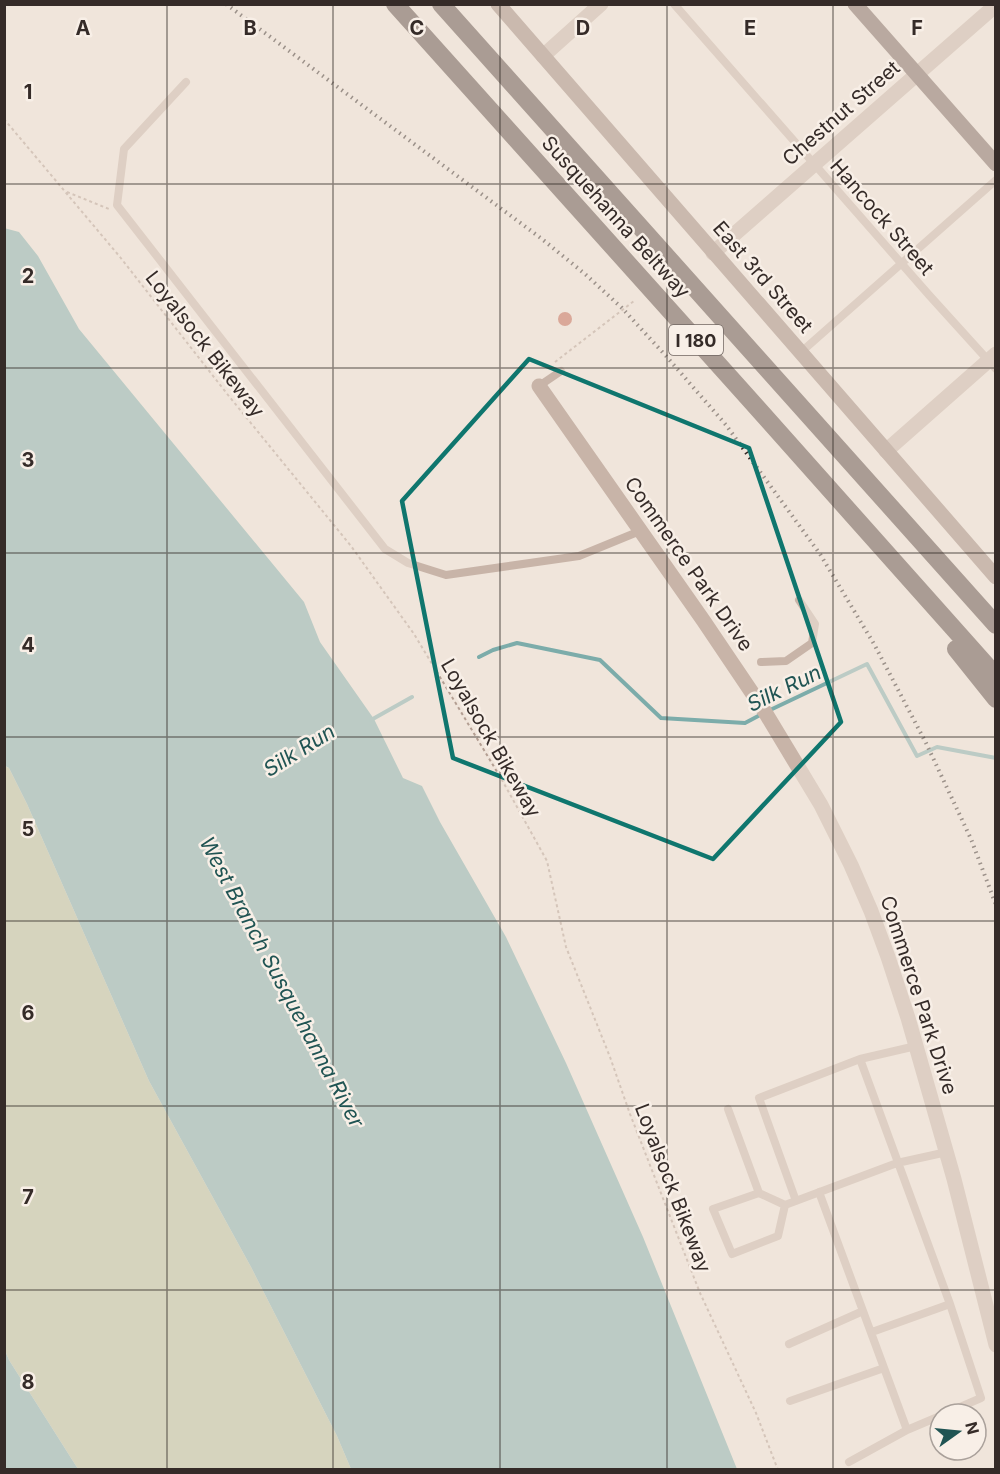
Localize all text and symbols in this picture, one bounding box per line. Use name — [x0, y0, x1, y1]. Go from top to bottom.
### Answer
text: A — [76, 16, 91, 40]
text: B — [243, 16, 257, 40]
text: C — [410, 16, 424, 40]
text: D — [576, 16, 590, 40]
text: E — [744, 16, 756, 40]
text: F — [911, 16, 923, 40]
street label: Chestnut Street — [777, 55, 905, 170]
text: 1 — [24, 80, 32, 104]
street label: Susquehanna Beltway — [537, 131, 695, 303]
street label: Hancock Street — [825, 154, 939, 280]
street label: East 3rd Street — [708, 216, 818, 338]
text: 2 — [22, 264, 34, 288]
street label: Loyalsock Bikeway — [140, 266, 270, 422]
road number: I 180 — [669, 325, 723, 355]
text: 3 — [22, 448, 34, 472]
street label: Commerce Park Drive — [620, 472, 758, 656]
text: 4 — [21, 633, 35, 657]
street label: Loyalsock Bikeway — [436, 654, 546, 822]
water label: Silk Run — [743, 659, 825, 717]
water label: Silk Run — [259, 718, 339, 782]
text: 5 — [22, 817, 34, 841]
water label: West Branch Susquehanna River — [194, 832, 370, 1133]
street label: Commerce Park Drive — [876, 893, 962, 1097]
text: 6 — [22, 1001, 35, 1025]
street label: Loyalsock Bikeway — [630, 1100, 716, 1276]
text: 7 — [22, 1185, 34, 1209]
text: 8 — [21, 1370, 35, 1394]
north arrow — [928, 1402, 988, 1462]
text: N — [961, 1420, 984, 1437]

